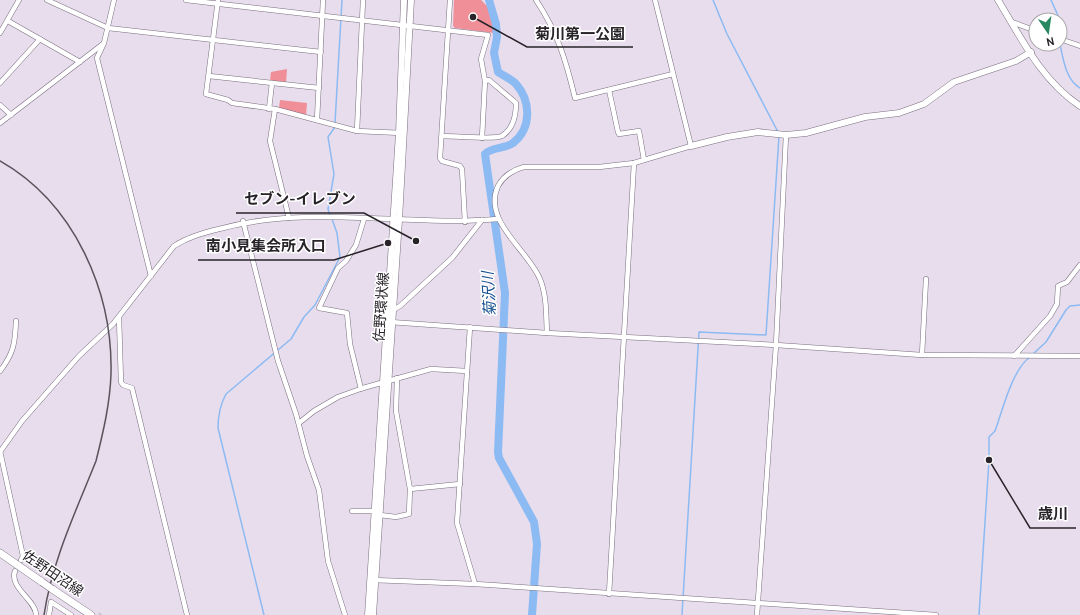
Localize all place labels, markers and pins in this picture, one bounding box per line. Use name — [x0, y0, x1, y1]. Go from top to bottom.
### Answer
callout: 菊川第一公園 — [527, 20, 633, 47]
callout: セブン-イレブン — [236, 186, 364, 213]
callout: 南小見集会所入口 — [198, 233, 334, 260]
callout: 歳川 — [1030, 501, 1076, 528]

